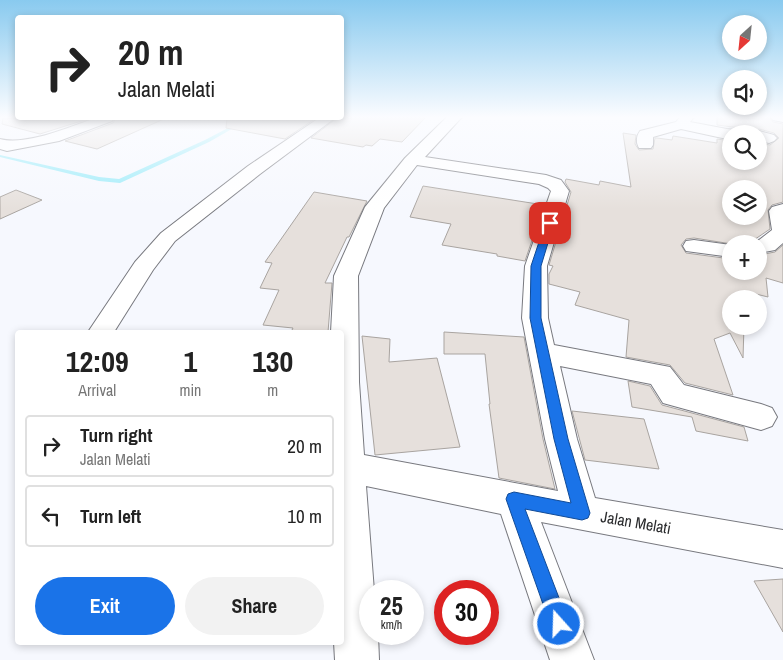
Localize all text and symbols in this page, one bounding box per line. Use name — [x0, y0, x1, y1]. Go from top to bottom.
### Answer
north arrow — [722, 15, 768, 60]
map controls — [722, 15, 767, 335]
text: 20 m — [118, 29, 183, 76]
icon: right — [35, 35, 100, 100]
button: sound — [722, 70, 767, 115]
text: Jalan Melati — [118, 74, 215, 104]
button: search — [722, 125, 767, 170]
button: layers — [722, 180, 767, 225]
pin — [529, 202, 571, 244]
icon: arrive — [536, 209, 564, 237]
button: + — [722, 235, 767, 280]
button: − — [722, 290, 767, 335]
text: 12:09 — [66, 341, 129, 381]
text: 1 — [184, 341, 197, 381]
text: 130 — [252, 341, 293, 381]
text: Arrival — [78, 379, 116, 401]
text: min — [179, 379, 201, 401]
text: m — [267, 379, 278, 401]
text: Turn right — [80, 422, 152, 448]
icon: right — [37, 432, 65, 460]
text: 20 m — [287, 433, 322, 459]
text: Jalan Melati — [80, 448, 151, 470]
icon: left — [37, 502, 65, 530]
text: Turn left — [80, 503, 141, 529]
text: 10 m — [287, 503, 322, 529]
street label: Jalan Melati — [599, 505, 673, 539]
button: Exit — [35, 577, 175, 635]
button: Share — [185, 577, 324, 635]
speed limit sign: 30 — [434, 580, 499, 645]
text: 25 — [380, 589, 403, 623]
position arrow — [532, 597, 584, 649]
text: km/h — [381, 617, 402, 633]

